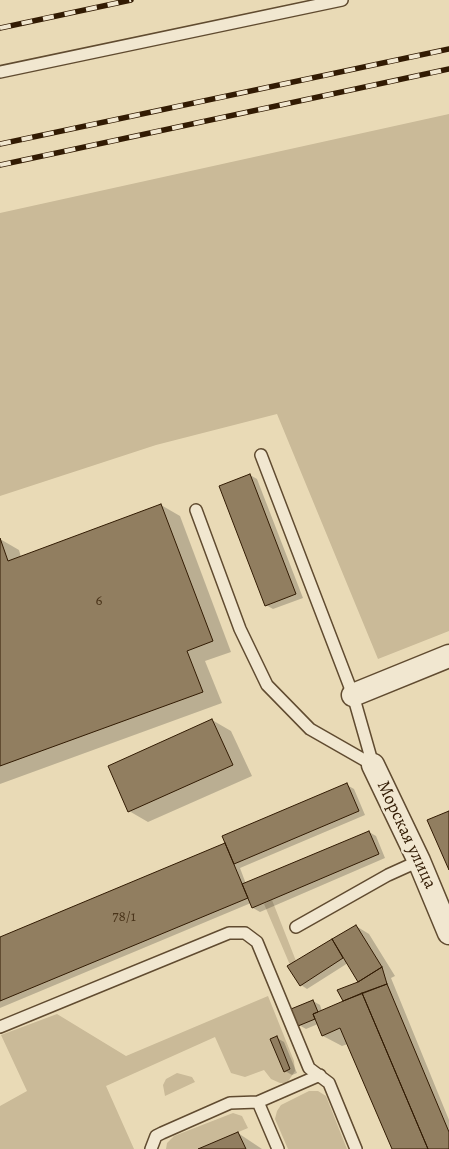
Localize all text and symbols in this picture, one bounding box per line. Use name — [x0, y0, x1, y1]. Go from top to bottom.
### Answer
house number: 6 — [96, 592, 102, 610]
street label: Морская улица — [372, 778, 440, 892]
house number: 78/1 — [112, 908, 136, 926]

